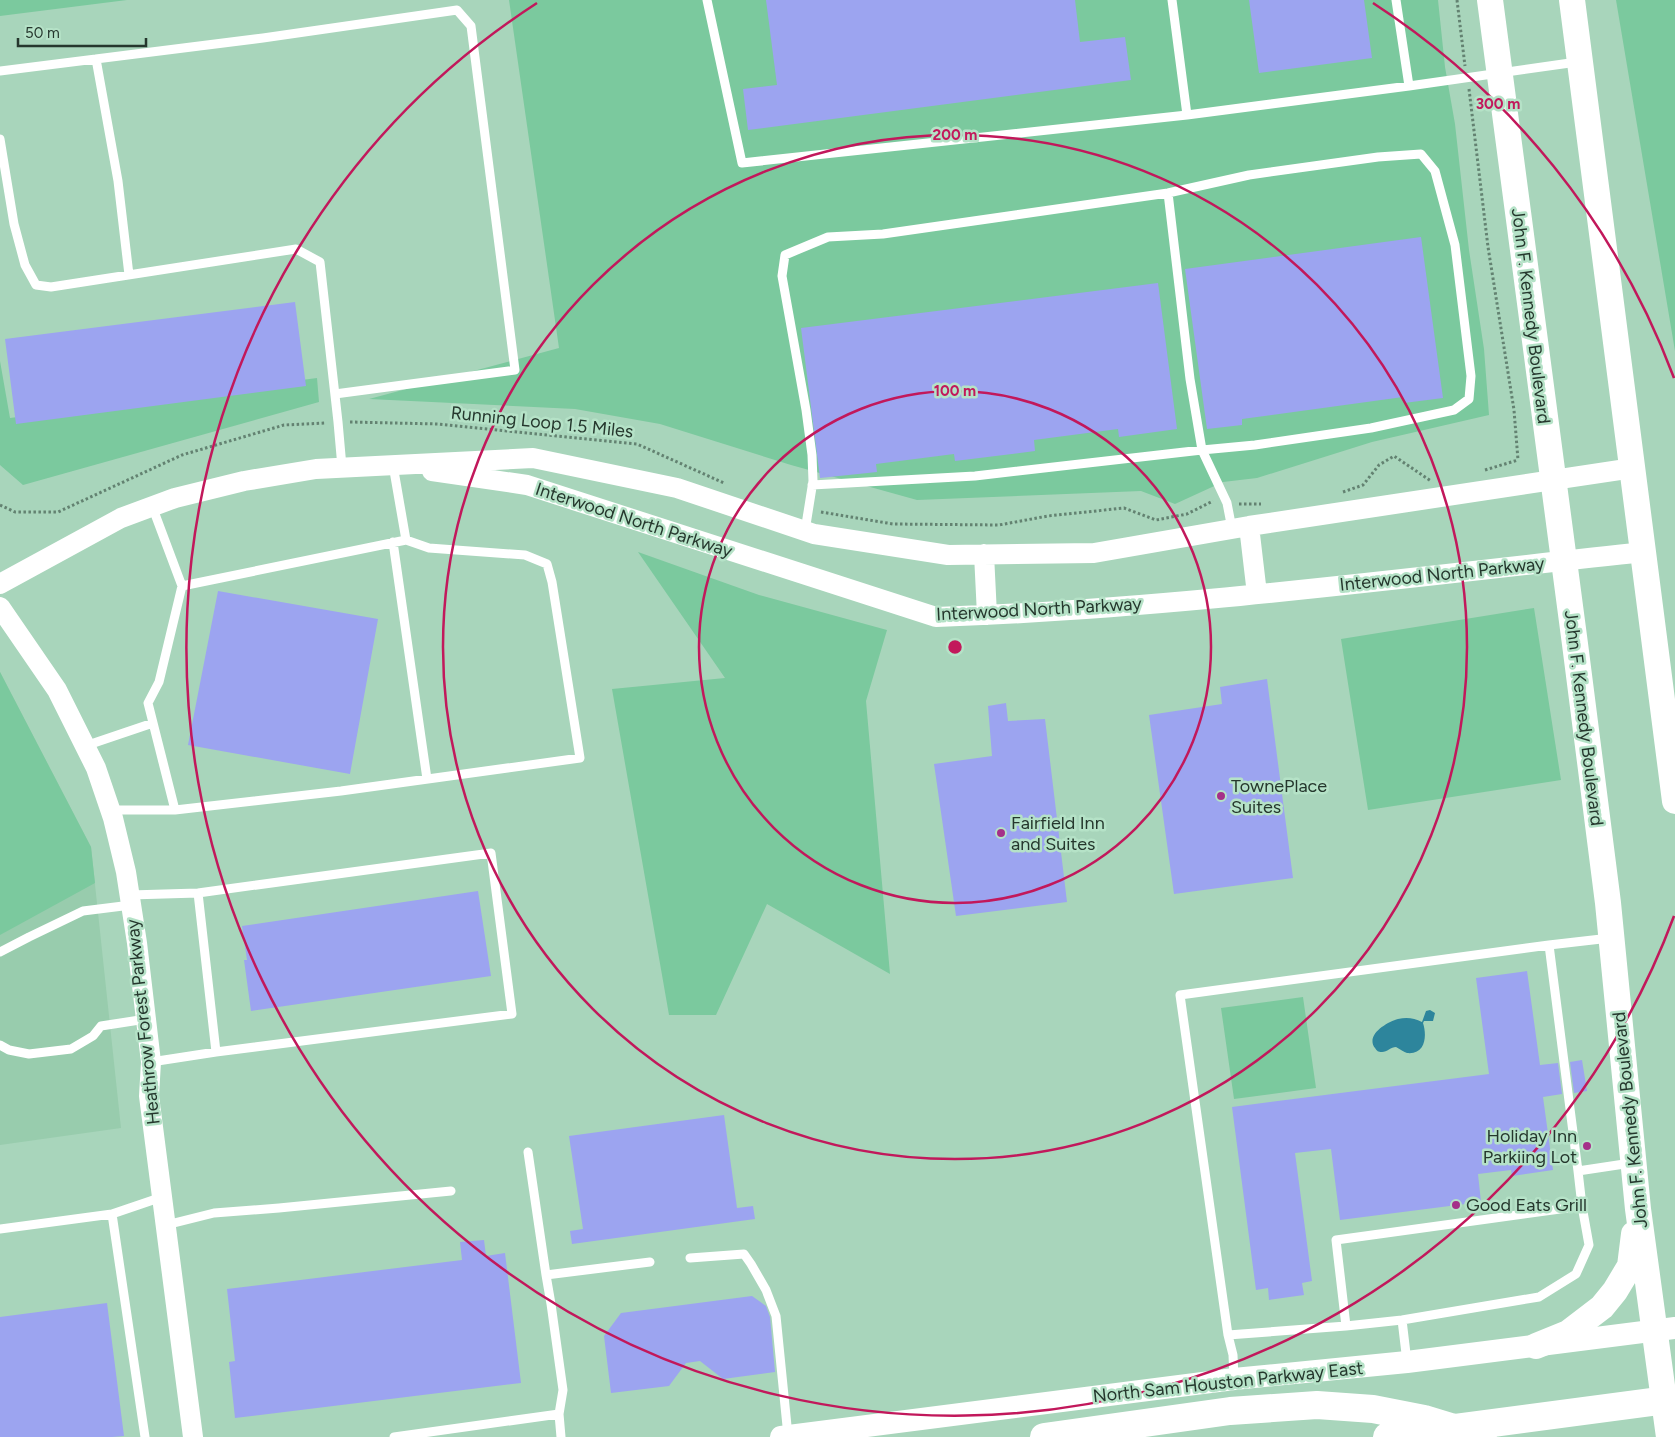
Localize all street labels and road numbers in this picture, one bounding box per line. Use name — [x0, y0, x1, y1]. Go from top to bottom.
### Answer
street label: John F. Kennedy Boulevard — [1507, 207, 1555, 425]
street label: Running Loop 1.5 Miles — [450, 401, 634, 443]
street label: Interwood North Parkway — [533, 478, 736, 562]
street label: Interwood North Parkway — [1339, 552, 1546, 596]
street label: Interwood North Parkway — [936, 593, 1143, 625]
street label: John F. Kennedy Boulevard — [1560, 609, 1608, 827]
street label: Heathrow Forest Parkway — [121, 918, 165, 1126]
street label: John F. Kennedy Boulevard — [1608, 1011, 1652, 1229]
street label: North Sam Houston Parkway East — [1092, 1357, 1365, 1407]

